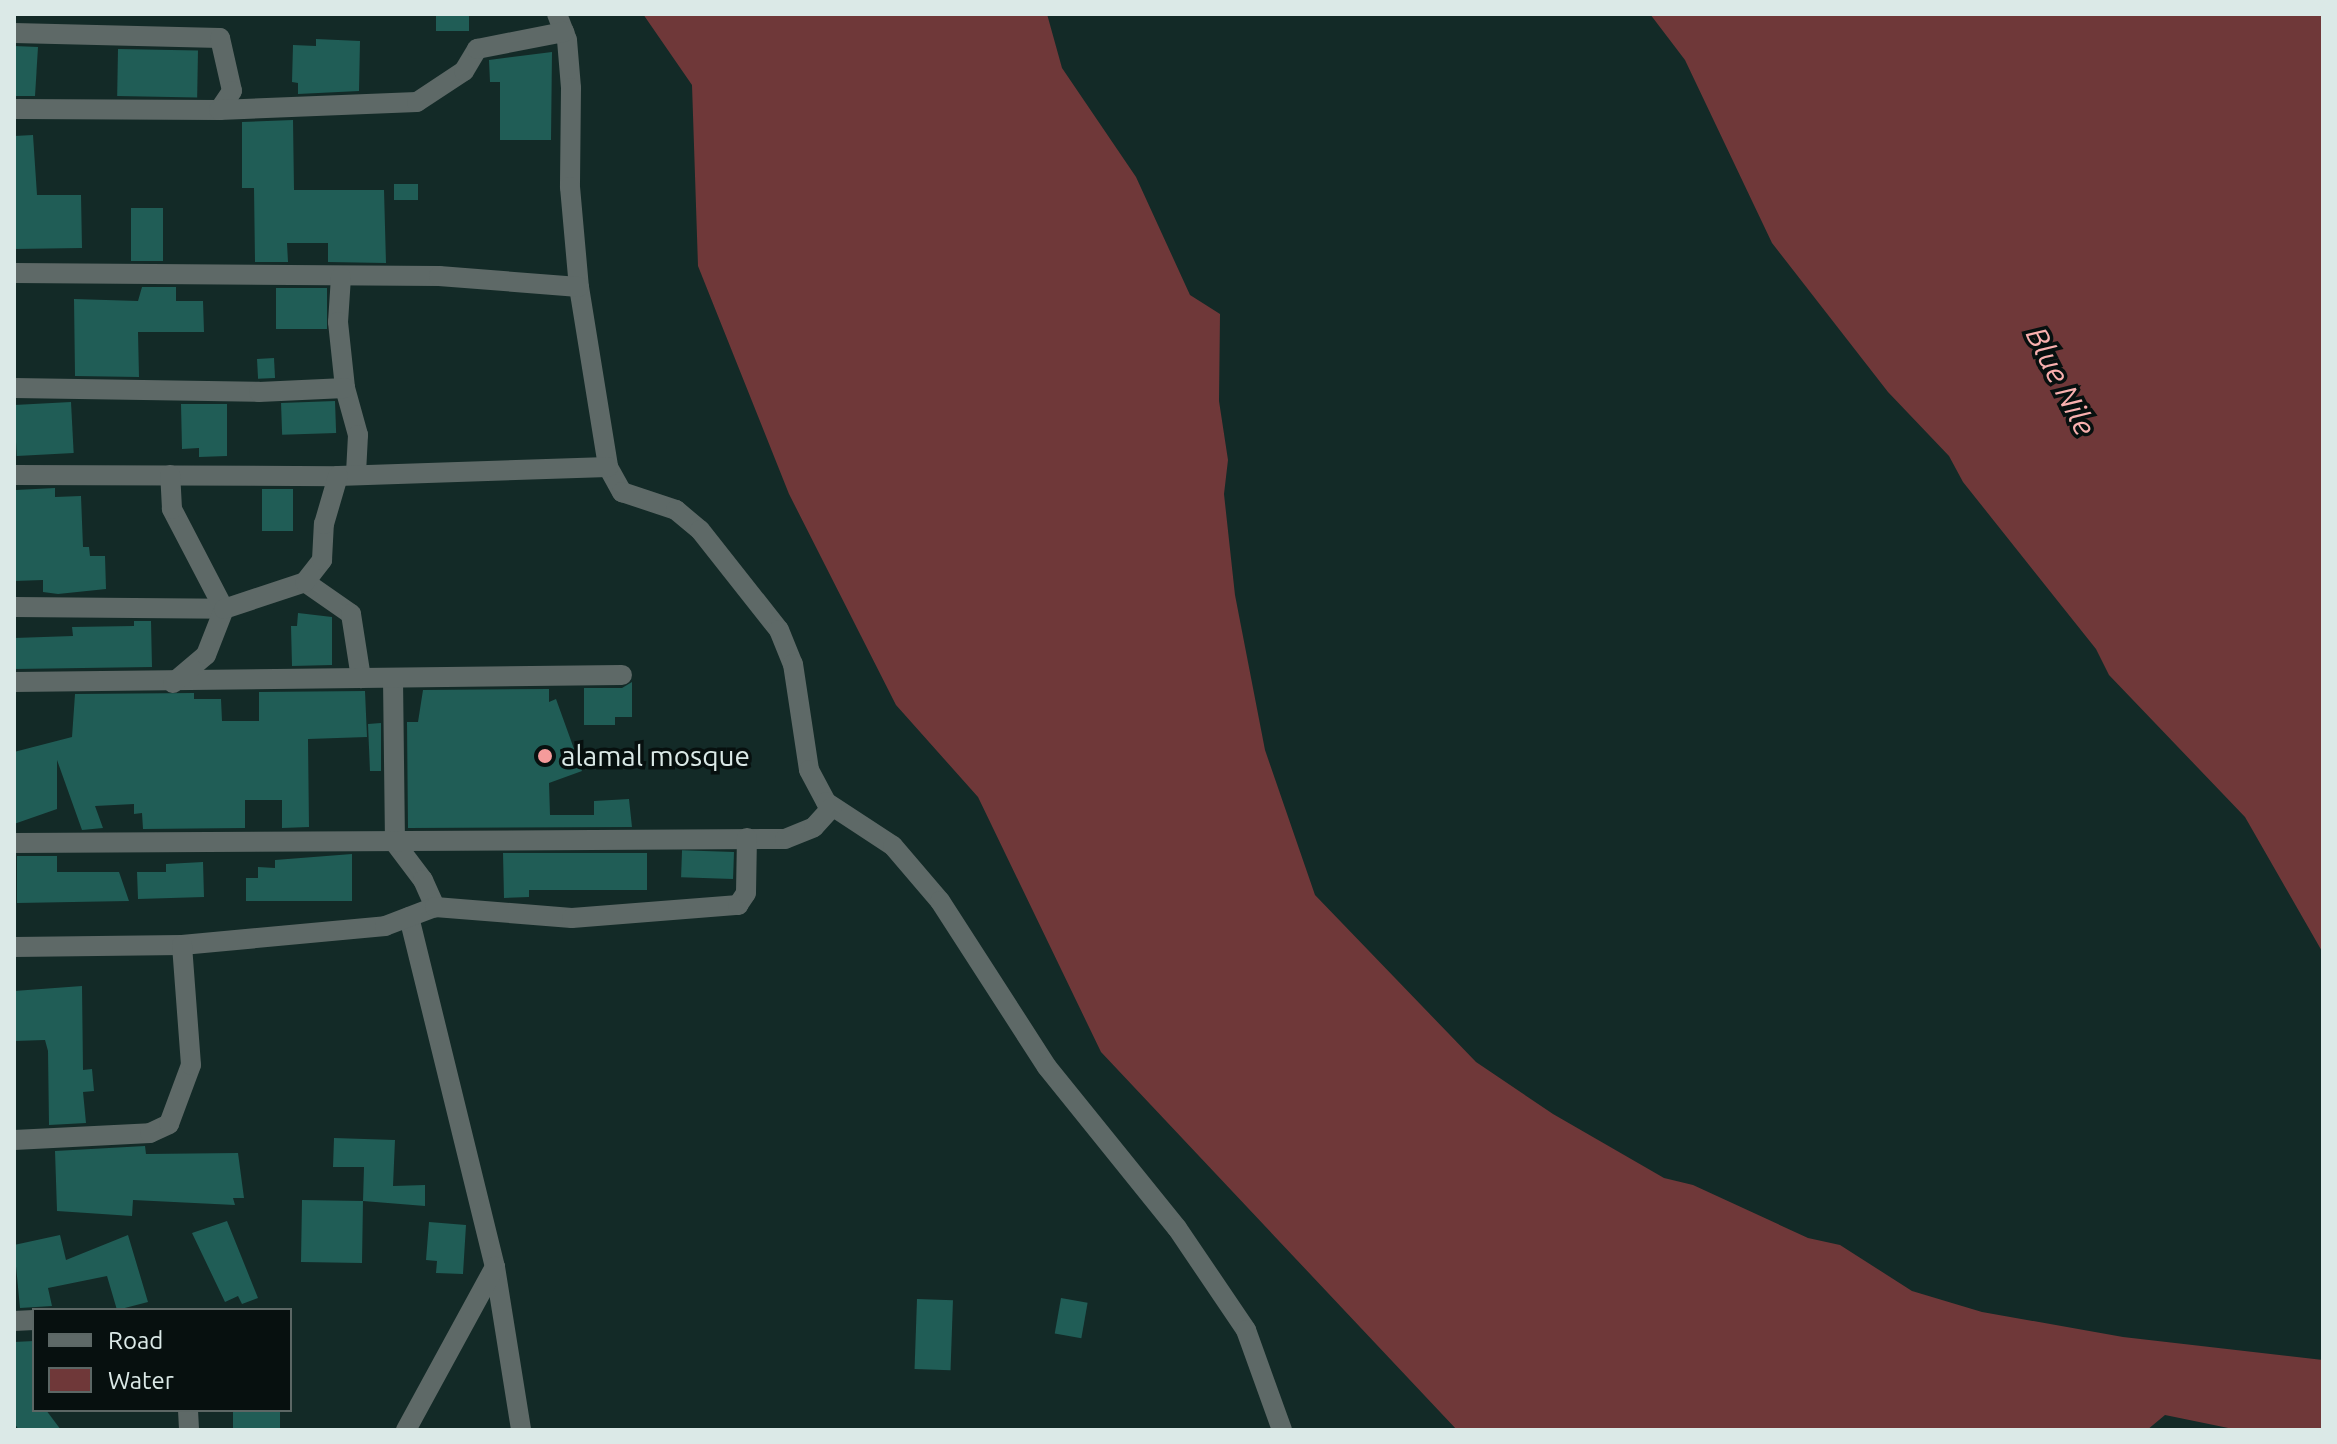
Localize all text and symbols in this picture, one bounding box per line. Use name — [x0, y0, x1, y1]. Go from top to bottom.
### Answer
water label: Blue Nile — [2018, 321, 2104, 441]
place label: alamal mosque — [561, 739, 750, 773]
marker: alamal mosque — [536, 747, 554, 765]
legend — [32, 1308, 292, 1412]
text: Road — [108, 1327, 163, 1354]
text: Water — [108, 1367, 174, 1394]

